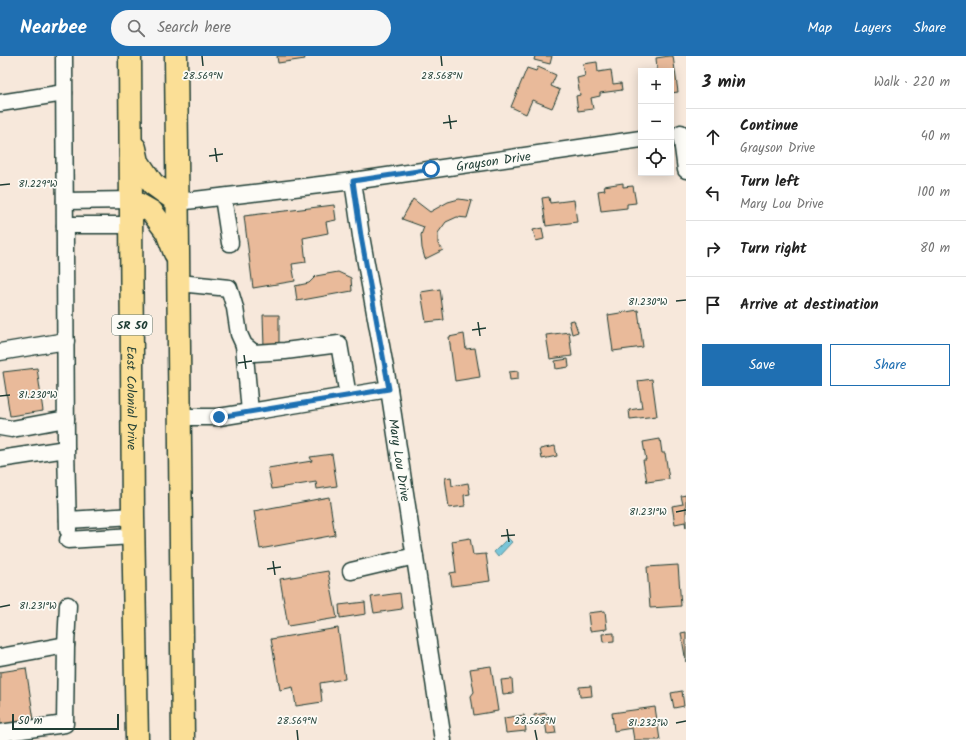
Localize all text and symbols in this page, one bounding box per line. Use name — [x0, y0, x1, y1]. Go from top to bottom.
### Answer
search box — [111, 10, 391, 46]
text: Nearbee — [20, 13, 87, 43]
text: Search here — [157, 16, 231, 40]
icon: search — [125, 17, 147, 39]
text: Map — [808, 17, 832, 39]
text: Layers — [854, 17, 892, 39]
text: Share — [914, 17, 946, 39]
text: 28.569°N — [183, 68, 223, 84]
text: 28.568°N — [421, 68, 463, 84]
map controls — [638, 68, 674, 176]
button: + — [638, 68, 674, 104]
text: 3 min — [702, 69, 746, 96]
text: Walk · 220 m — [874, 72, 950, 93]
button: − — [638, 104, 674, 140]
text: Continue — [740, 114, 798, 138]
icon: ahead — [702, 126, 724, 148]
text: 40 m — [921, 126, 950, 147]
text: Grayson Drive — [740, 138, 815, 159]
button: locate — [638, 140, 674, 176]
street label: Grayson Drive — [455, 146, 532, 178]
route start — [422, 160, 440, 178]
text: Turn left — [740, 170, 800, 194]
text: 81.229°W — [18, 176, 58, 192]
icon: left — [702, 182, 724, 204]
text: 100 m — [917, 182, 950, 203]
text: Mary Lou Drive — [740, 194, 824, 215]
text: Turn right — [740, 237, 807, 261]
icon: right — [702, 238, 724, 260]
text: 80 m — [920, 238, 950, 259]
text: Arrive at destination — [740, 293, 879, 317]
text: 81.230°W — [628, 294, 668, 310]
icon: arrive — [702, 294, 724, 316]
road number: SR 50 — [112, 315, 152, 335]
button: Save — [702, 344, 822, 386]
button: Share — [830, 344, 950, 386]
street label: East Colonial Drive — [120, 346, 142, 450]
text: 81.230°W — [18, 387, 58, 403]
route end — [210, 408, 228, 426]
street label: Mary Lou Drive — [382, 417, 415, 503]
text: 81.231°W — [629, 504, 667, 520]
text: 81.231°W — [19, 598, 57, 614]
scale bar — [12, 712, 119, 731]
text: 50 m — [18, 712, 43, 730]
text: 28.569°N — [277, 713, 317, 729]
text: 28.568°N — [514, 713, 556, 729]
text: 81.232°W — [628, 715, 668, 731]

